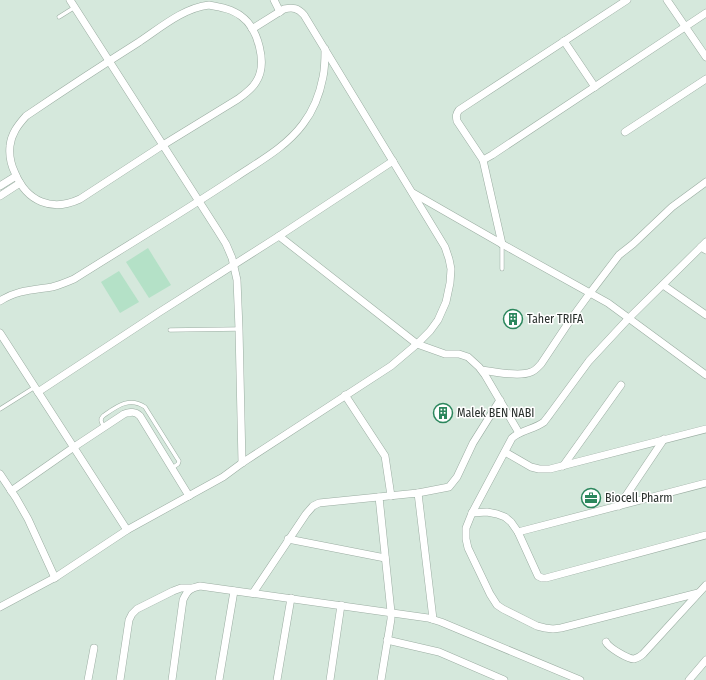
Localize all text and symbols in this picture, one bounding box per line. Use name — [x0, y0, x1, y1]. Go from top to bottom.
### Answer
building icon: Taher TRIFA — [502, 308, 524, 330]
place label: Taher TRIFA — [527, 312, 584, 326]
building icon: Malek BEN NABI — [432, 402, 454, 424]
place label: Malek BEN NABI — [457, 406, 534, 420]
office icon: Biocell Pharm — [580, 487, 602, 509]
place label: Biocell Pharm — [605, 491, 673, 505]

